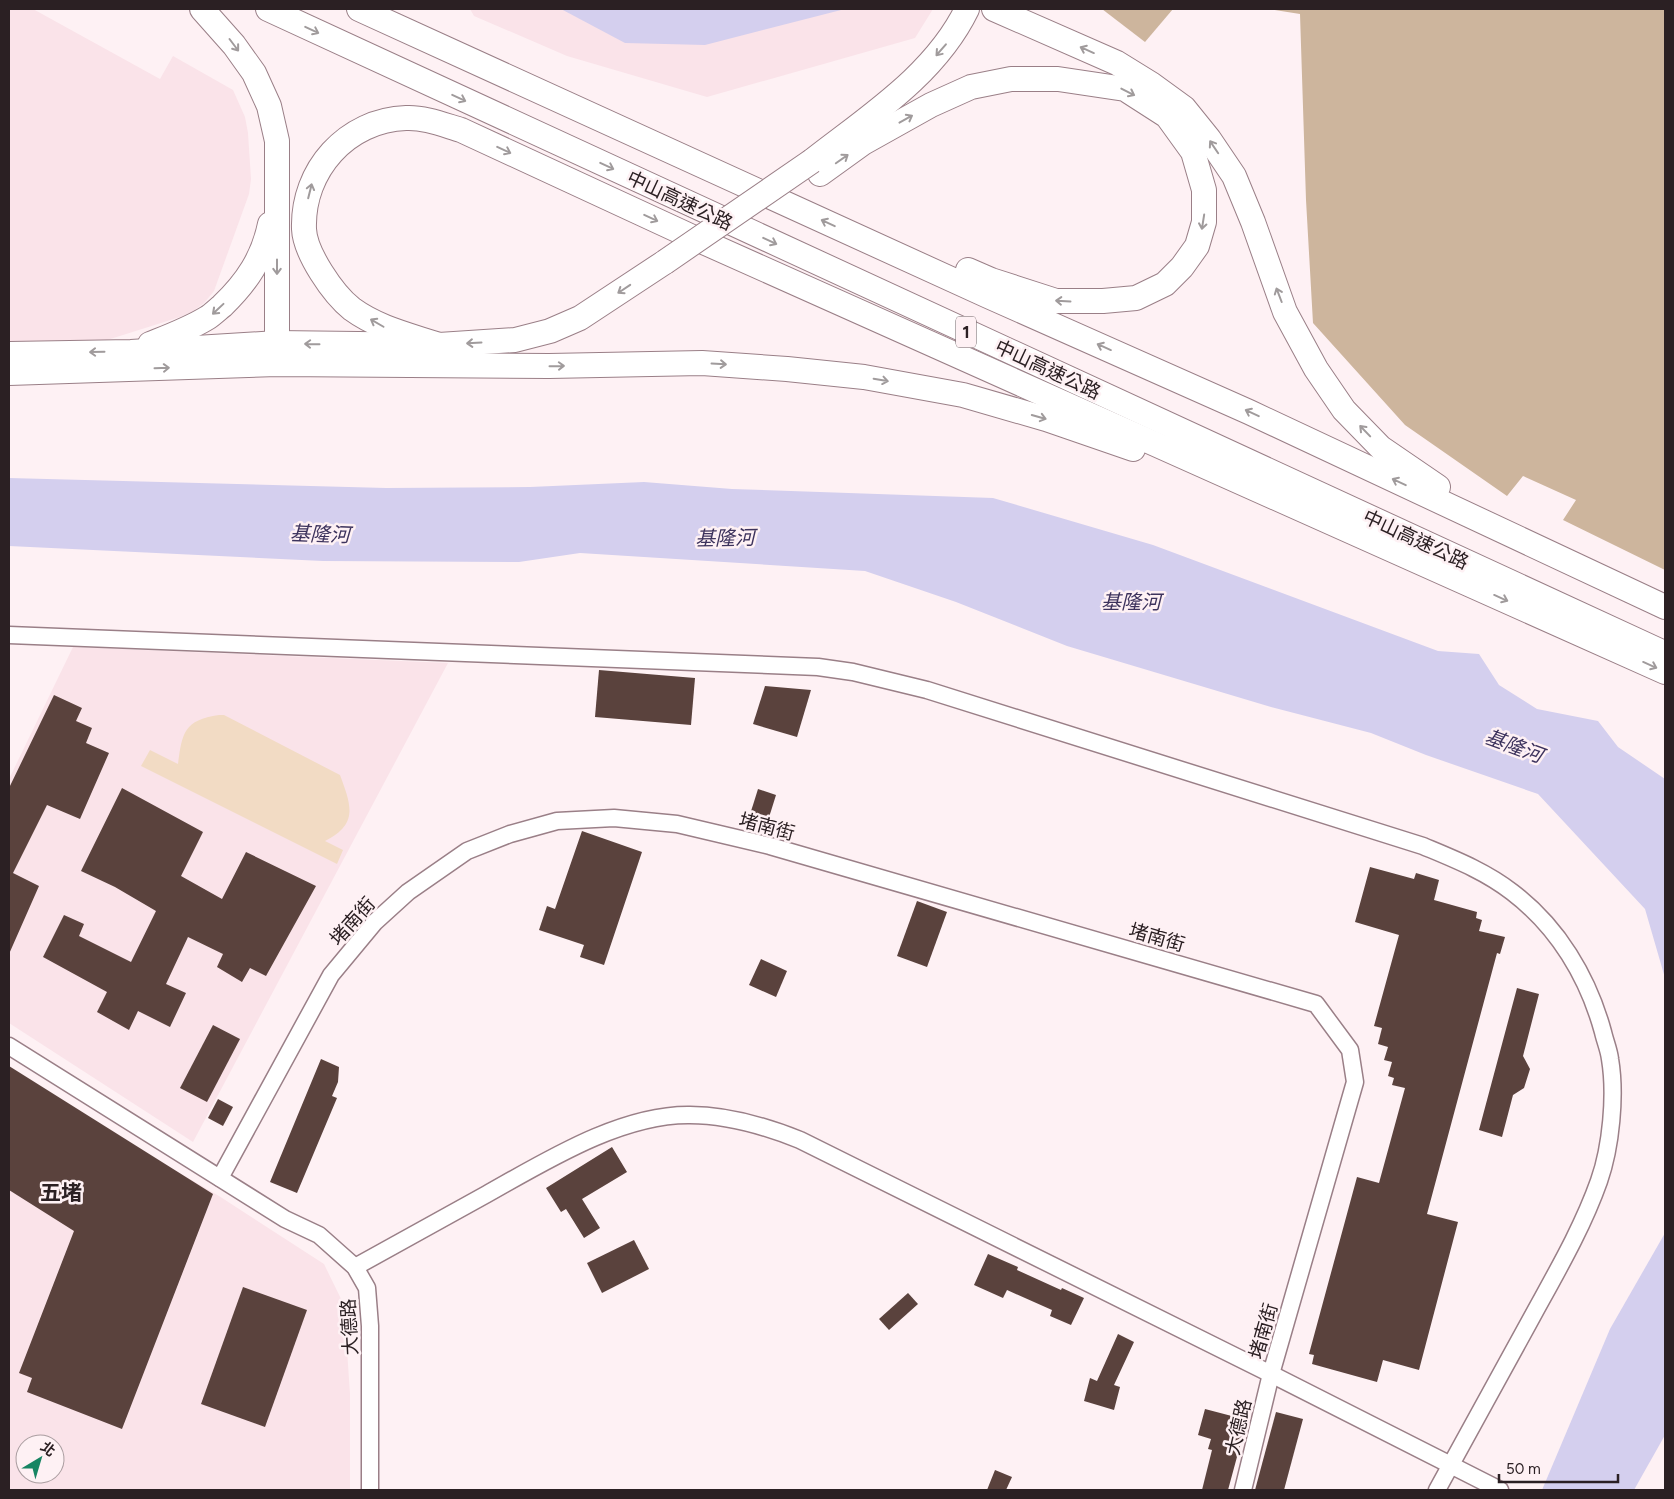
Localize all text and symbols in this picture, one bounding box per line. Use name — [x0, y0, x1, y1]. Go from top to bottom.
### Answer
one-way arrow — [304, 25, 319, 35]
one-way arrow — [229, 38, 239, 52]
one-way arrow — [935, 43, 947, 56]
one-way arrow — [1080, 45, 1095, 54]
one-way arrow — [1120, 88, 1135, 97]
one-way arrow — [451, 94, 466, 104]
one-way arrow — [898, 114, 912, 124]
one-way arrow — [1209, 140, 1219, 154]
one-way arrow — [496, 145, 511, 155]
one-way arrow — [835, 154, 849, 164]
one-way arrow — [599, 162, 614, 171]
street label: 中山高速公路 — [623, 166, 736, 235]
one-way arrow — [306, 183, 316, 199]
one-way arrow — [643, 213, 658, 223]
one-way arrow — [1198, 214, 1208, 230]
one-way arrow — [821, 218, 836, 227]
one-way arrow — [762, 237, 777, 247]
one-way arrow — [272, 258, 282, 275]
one-way arrow — [618, 284, 632, 294]
one-way arrow — [1273, 288, 1283, 303]
one-way arrow — [1055, 296, 1071, 305]
one-way arrow — [212, 303, 225, 315]
road number: 1 — [956, 316, 976, 348]
one-way arrow — [370, 318, 384, 328]
street label: 中山高速公路 — [991, 335, 1104, 404]
one-way arrow — [304, 339, 320, 348]
one-way arrow — [466, 339, 482, 348]
one-way arrow — [1097, 342, 1112, 352]
one-way arrow — [89, 347, 106, 357]
one-way arrow — [711, 360, 727, 369]
one-way arrow — [548, 361, 565, 371]
one-way arrow — [154, 363, 170, 372]
one-way arrow — [872, 376, 888, 386]
one-way arrow — [1245, 408, 1260, 417]
one-way arrow — [1031, 412, 1047, 422]
one-way arrow — [1359, 425, 1371, 438]
one-way arrow — [1392, 477, 1407, 486]
street label: 中山高速公路 — [1359, 505, 1472, 574]
water label: 基隆河 — [290, 521, 354, 547]
water label: 基隆河 — [695, 525, 759, 551]
water label: 基隆河 — [1101, 590, 1165, 614]
one-way arrow — [1493, 594, 1508, 604]
one-way arrow — [1642, 660, 1657, 670]
water label: 基隆河 — [1482, 724, 1550, 769]
street label: 堵南街 — [736, 808, 797, 845]
street label: 堵南街 — [325, 892, 380, 950]
street label: 堵南街 — [1126, 919, 1187, 956]
district label: 五堵 — [40, 1180, 82, 1205]
street label: 大德路 — [337, 1298, 362, 1356]
street label: 堵南街 — [1245, 1301, 1282, 1362]
street label: 大德路 — [1221, 1397, 1256, 1457]
north arrow — [15, 1434, 65, 1484]
text: 北 — [37, 1438, 58, 1460]
scale bar — [1499, 1452, 1618, 1484]
text: 50 m — [1506, 1460, 1541, 1478]

